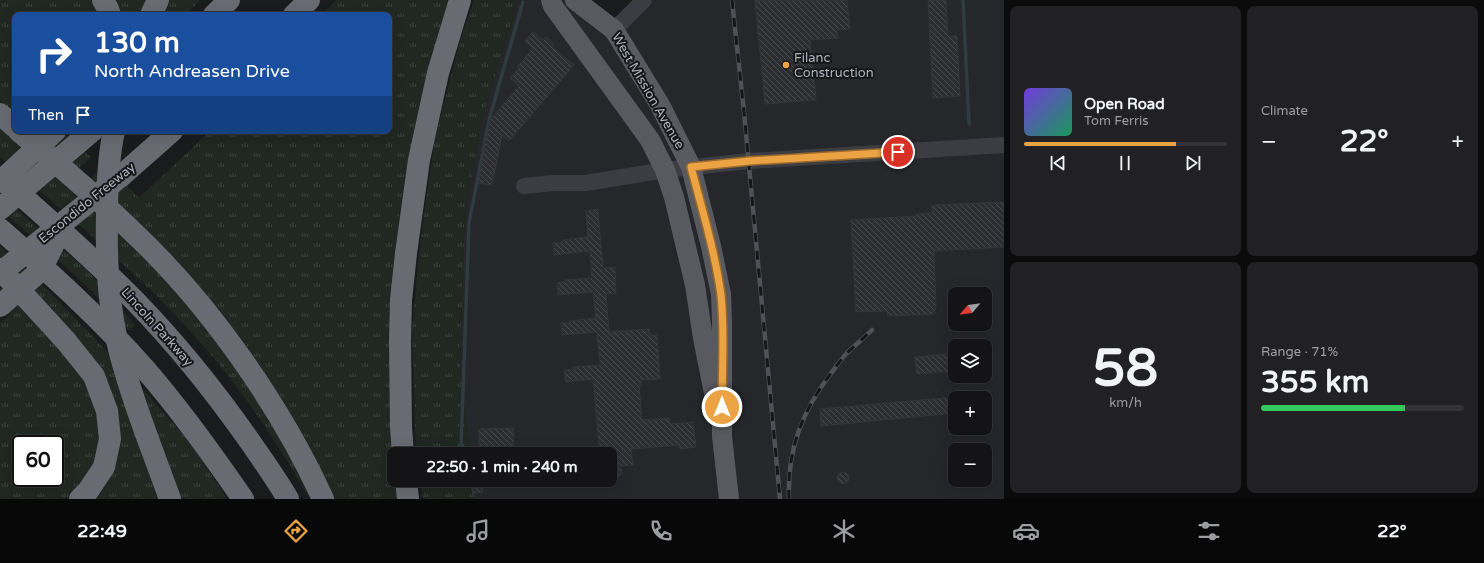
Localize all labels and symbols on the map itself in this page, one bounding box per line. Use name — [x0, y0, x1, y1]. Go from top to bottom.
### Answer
street label: West Mission Avenue — [608, 30, 688, 152]
place label: Filanc Construction — [794, 50, 874, 81]
marker: Filanc Construction — [781, 60, 791, 70]
pin — [881, 135, 915, 169]
street label: Escondido Freeway — [36, 159, 138, 247]
street label: Lincoln Parkway — [118, 284, 196, 370]
north arrow — [948, 287, 992, 331]
position arrow — [701, 386, 743, 428]
speed limit sign: 60 — [12, 435, 64, 487]

